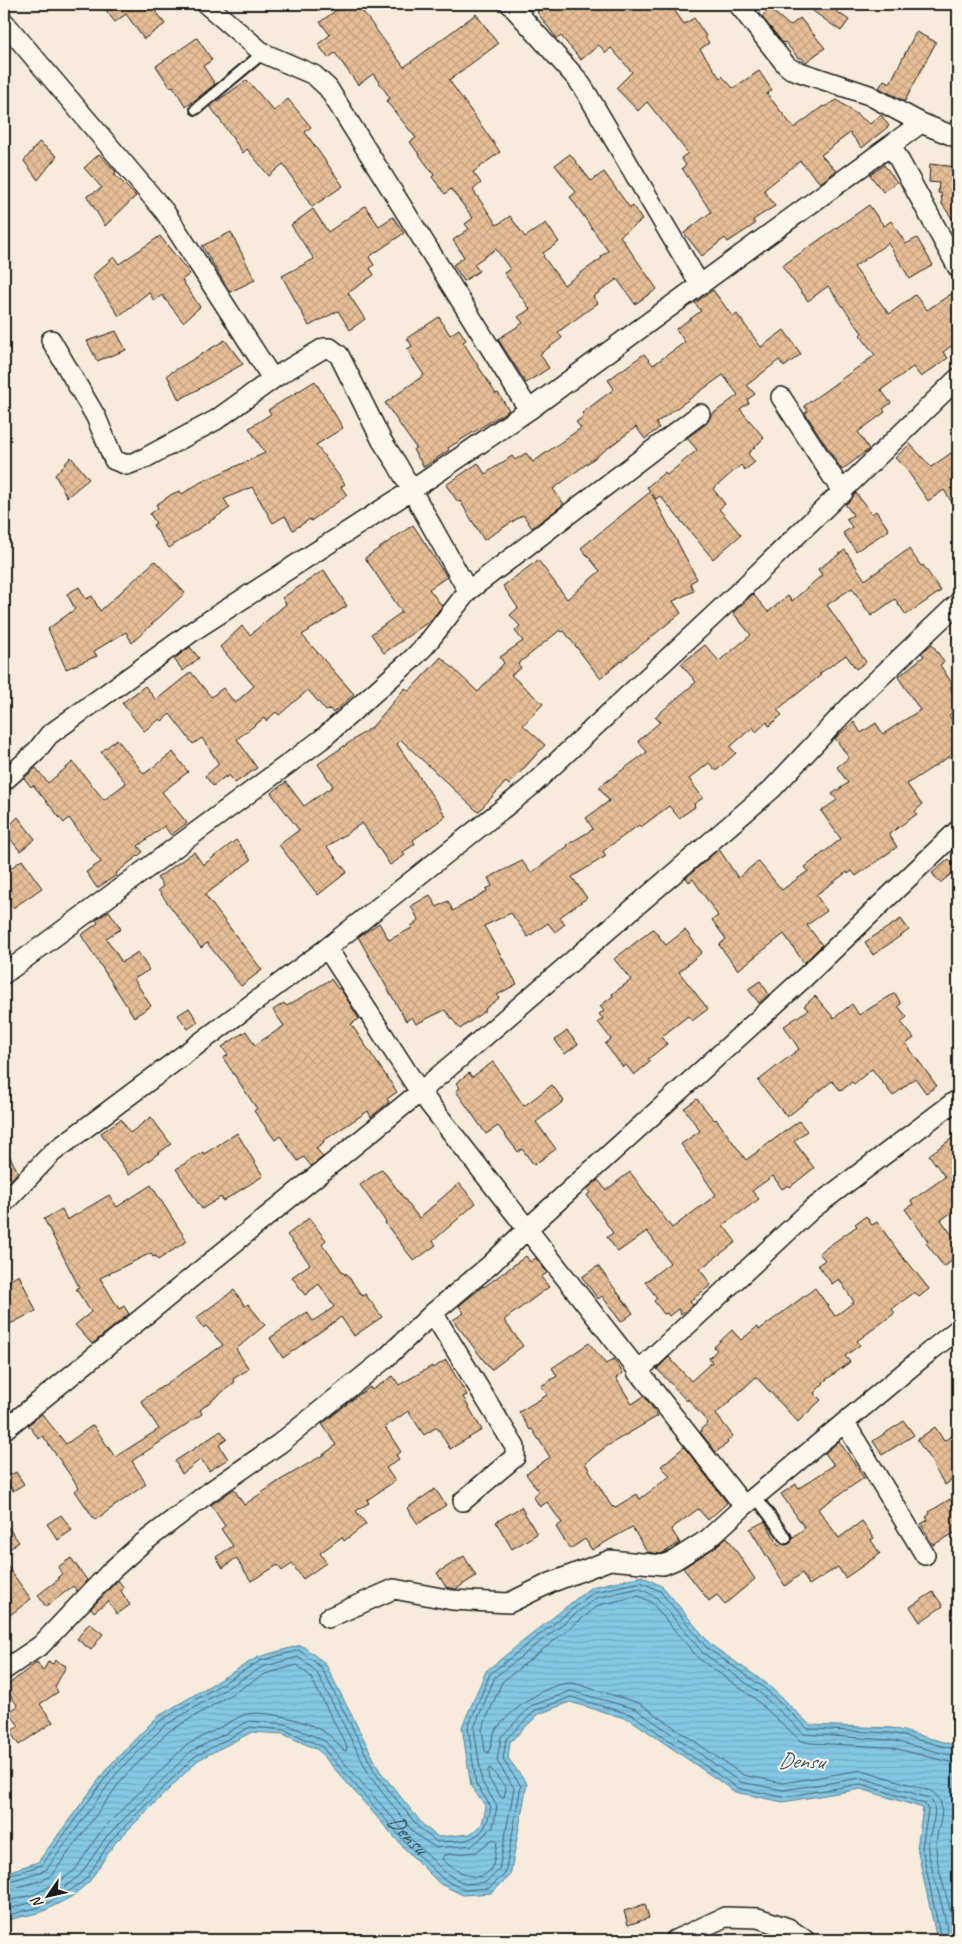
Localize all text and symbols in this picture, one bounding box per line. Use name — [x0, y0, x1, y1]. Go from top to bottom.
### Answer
water label: Densu — [778, 1746, 828, 1776]
water label: Densu — [382, 1808, 436, 1863]
north arrow — [22, 1872, 72, 1922]
text: N — [27, 1893, 47, 1911]

